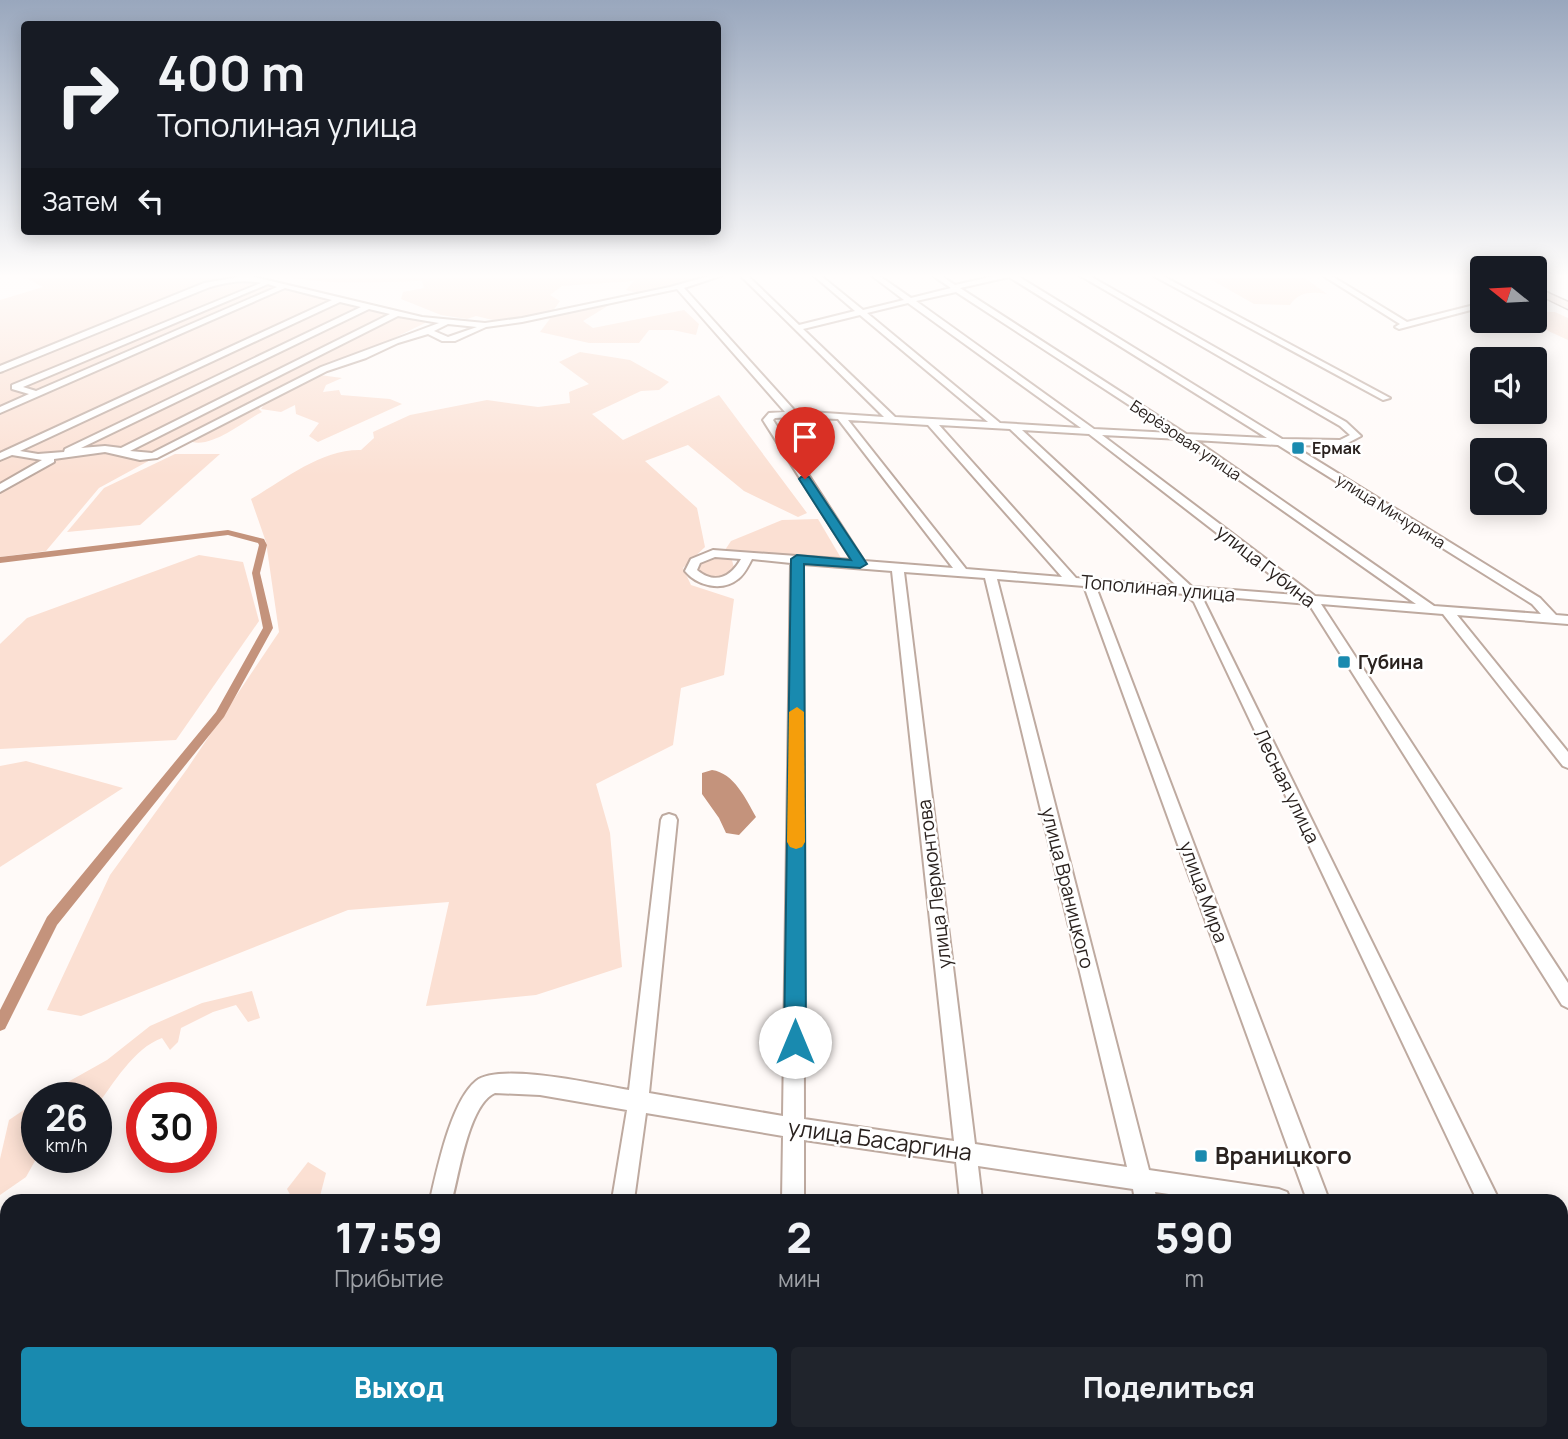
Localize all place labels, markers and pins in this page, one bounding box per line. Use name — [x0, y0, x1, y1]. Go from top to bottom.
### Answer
pin — [775, 407, 835, 479]
place label: Ермак — [1312, 437, 1361, 459]
marker: Ермак — [1290, 440, 1306, 456]
place label: Губина — [1358, 649, 1423, 675]
marker: Губина — [1336, 654, 1352, 670]
place label: Враницкого — [1215, 1139, 1352, 1171]
marker: Враницкого — [1193, 1148, 1209, 1164]

